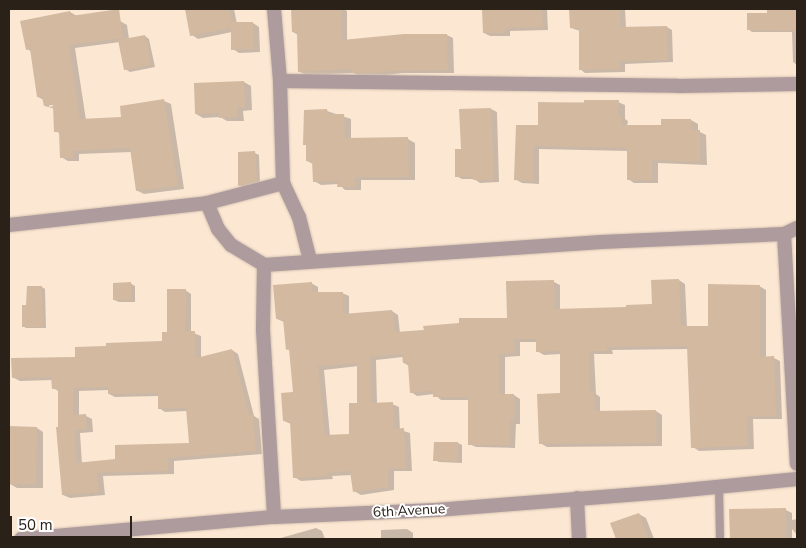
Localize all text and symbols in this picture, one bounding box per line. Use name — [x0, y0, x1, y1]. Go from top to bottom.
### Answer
street label: 6th Avenue — [372, 501, 446, 521]
scale bar — [12, 506, 135, 538]
text: 50 m — [18, 515, 53, 535]

